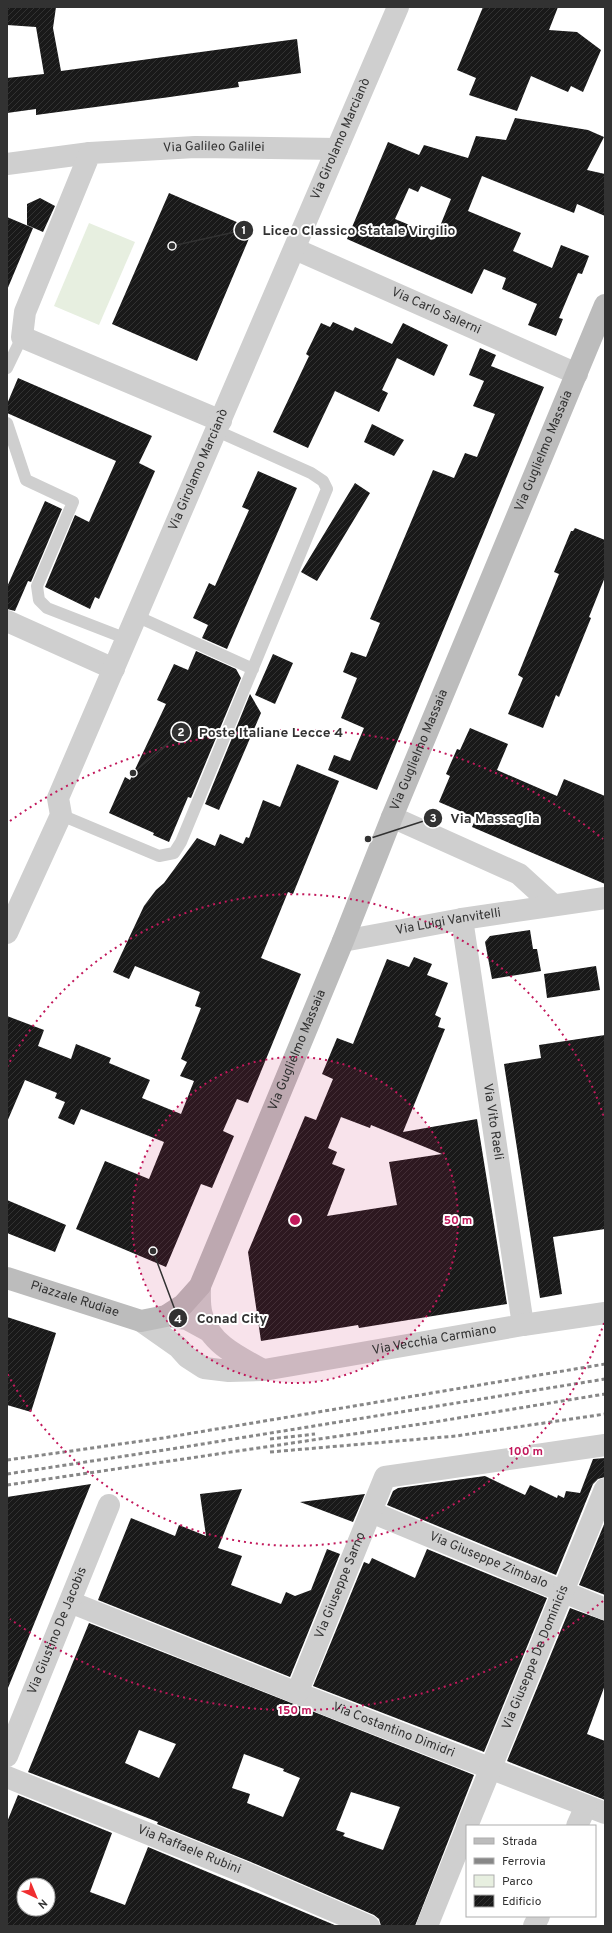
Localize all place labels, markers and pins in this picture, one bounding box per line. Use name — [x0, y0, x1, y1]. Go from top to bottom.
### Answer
callout: Liceo Classico Statale Virgilio — [234, 217, 464, 243]
callout: Poste Italiane Lecce 4 — [171, 719, 351, 745]
callout: Via Massaglia — [423, 805, 548, 831]
centre of rings — [288, 1213, 302, 1227]
callout: Conad City — [168, 1305, 275, 1331]

